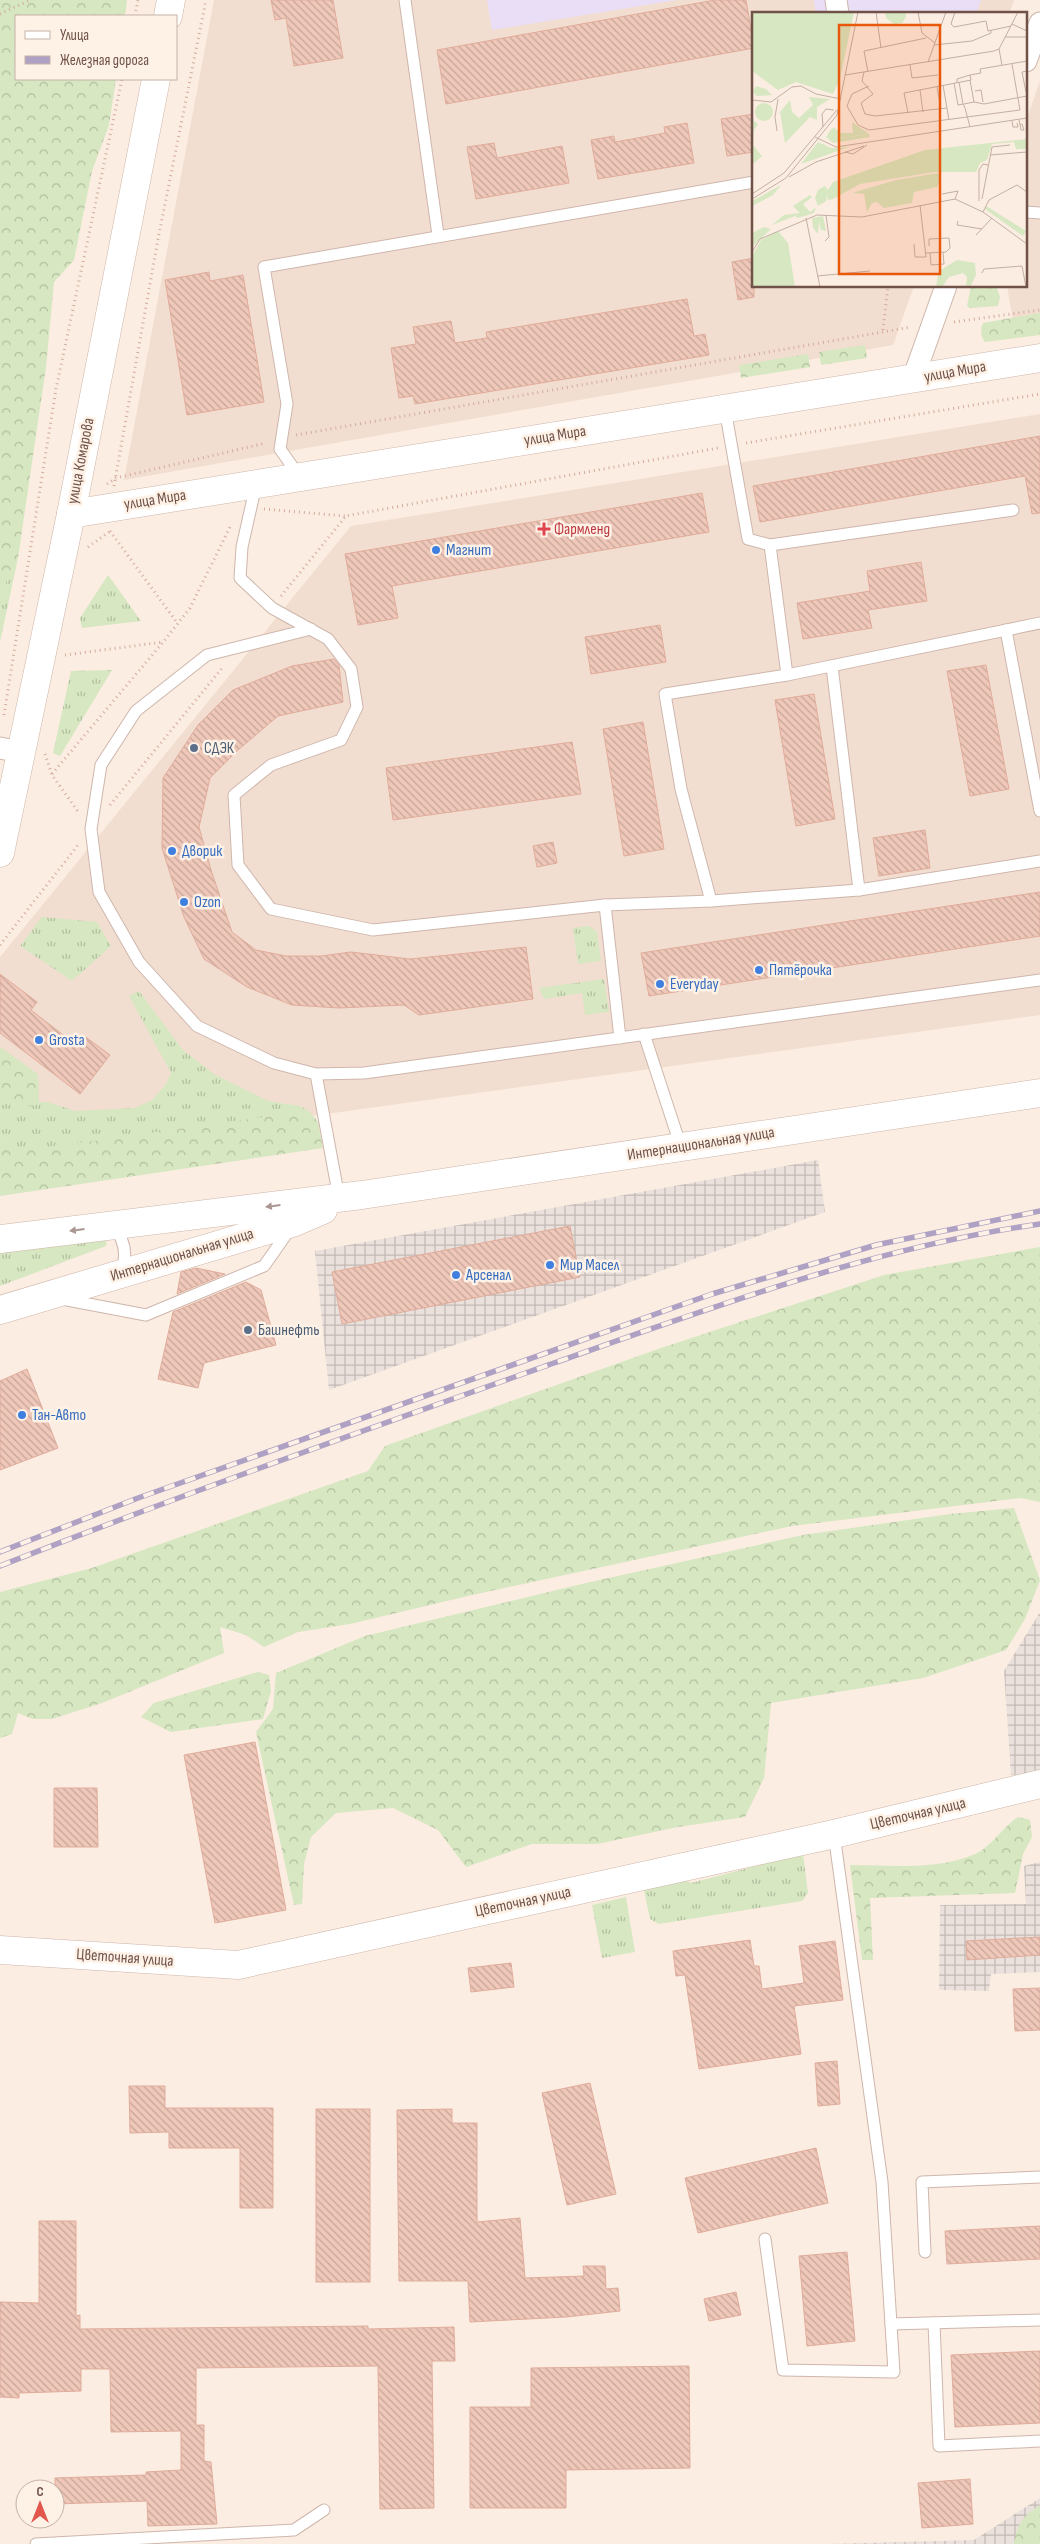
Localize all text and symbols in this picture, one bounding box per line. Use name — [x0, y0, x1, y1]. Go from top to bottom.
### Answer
inset map — [752, 12, 1028, 288]
legend — [15, 15, 178, 80]
text: Улица — [60, 26, 89, 45]
text: Железная дорога — [60, 51, 149, 70]
street label: улица Мира — [922, 357, 988, 387]
street label: улица Комарова — [63, 416, 99, 506]
street label: улица Мира — [523, 422, 587, 450]
street label: улица Мира — [123, 486, 187, 514]
place label: Фармленд — [554, 520, 610, 539]
marker: Фармленд — [538, 523, 550, 535]
place label: Магнит — [446, 541, 491, 560]
marker: Магнит — [430, 544, 442, 556]
place label: СДЭК — [204, 739, 235, 758]
marker: СДЭК — [188, 742, 200, 754]
place label: Дворик — [182, 842, 223, 861]
marker: Дворик — [166, 845, 178, 857]
place label: Ozon — [194, 893, 221, 912]
marker: Ozon — [178, 896, 190, 908]
place label: Пятёрочка — [769, 961, 832, 980]
marker: Пятёрочка — [753, 964, 765, 976]
place label: Everyday — [670, 975, 719, 994]
marker: Everyday — [654, 978, 666, 990]
place label: Grosta — [49, 1031, 85, 1050]
marker: Grosta — [33, 1034, 45, 1046]
street label: Интернациональная улица — [626, 1123, 776, 1165]
one-way arrow — [265, 1202, 281, 1210]
street label: Интернациональная улица — [108, 1224, 256, 1286]
one-way arrow — [69, 1226, 85, 1234]
place label: Мир Масел — [560, 1256, 620, 1275]
marker: Мир Масел — [544, 1259, 556, 1271]
place label: Арсенал — [465, 1266, 511, 1285]
marker: Арсенал — [450, 1269, 462, 1281]
place label: Башнефть — [258, 1321, 320, 1340]
marker: Башнефть — [242, 1324, 254, 1336]
place label: Тан-Авто — [32, 1406, 86, 1425]
marker: Тан-Авто — [16, 1409, 28, 1421]
street label: Цветочная улица — [868, 1794, 968, 1834]
street label: Цветочная улица — [473, 1883, 573, 1921]
street label: Цветочная улица — [76, 1945, 174, 1971]
north arrow — [15, 2479, 65, 2529]
text: С — [36, 2483, 44, 2500]

